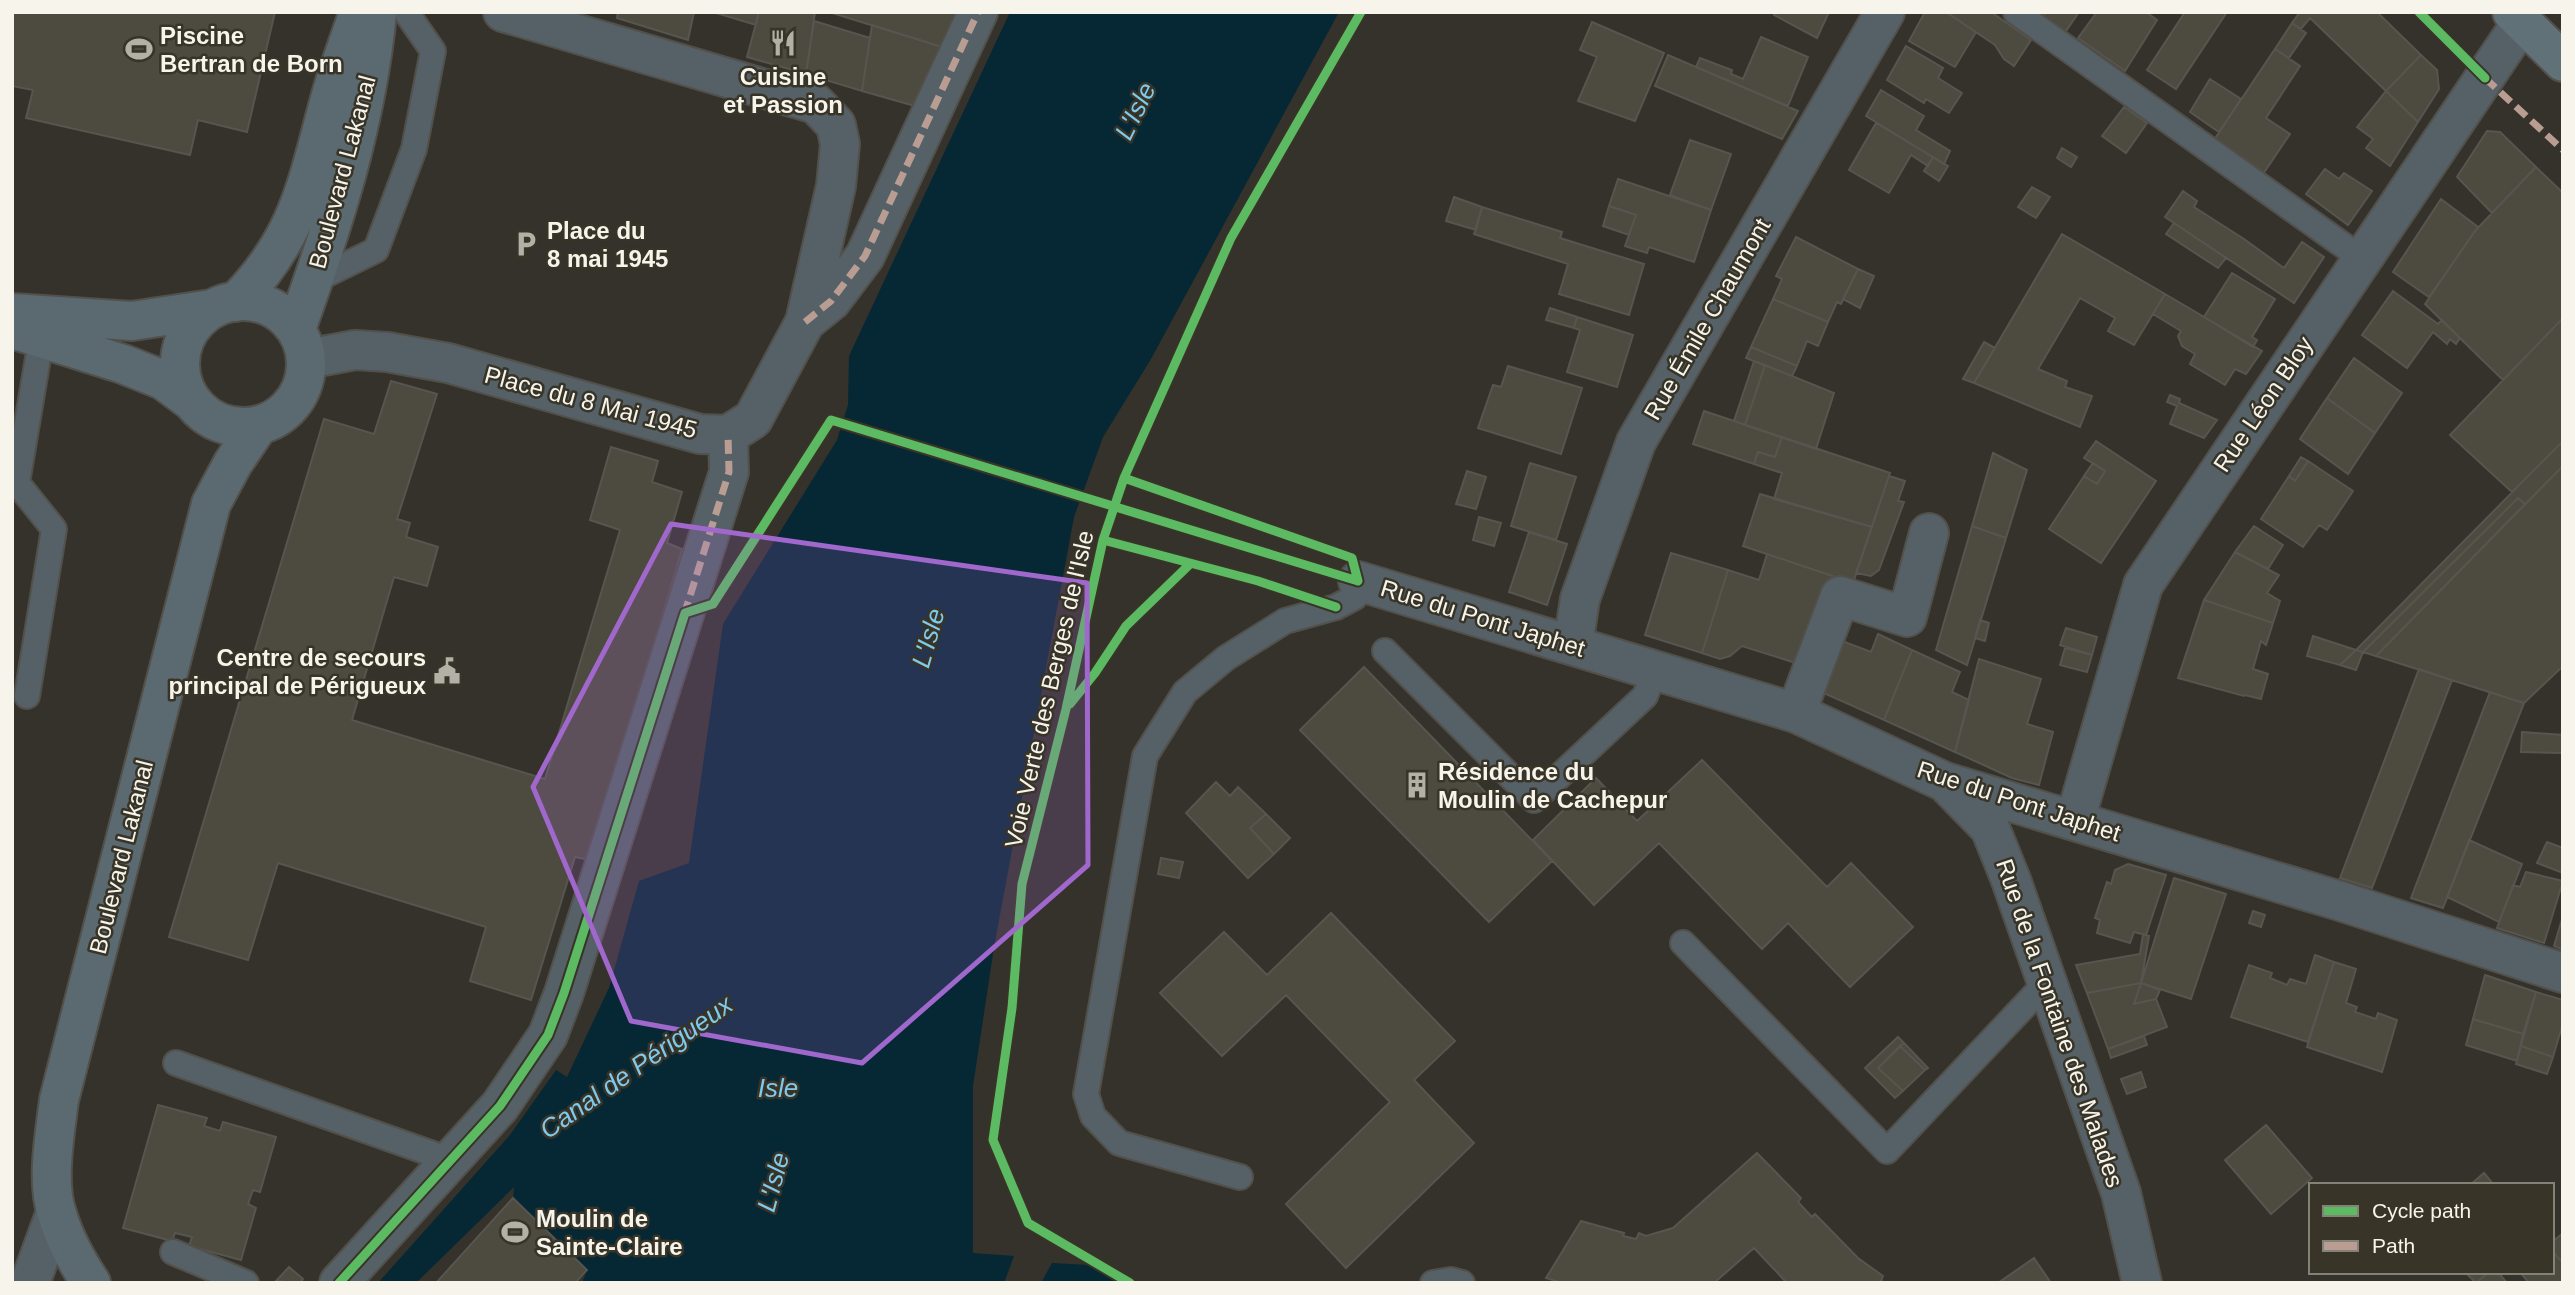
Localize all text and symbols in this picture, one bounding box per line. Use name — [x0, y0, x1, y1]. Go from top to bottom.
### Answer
place label: Piscine Bertran de Born — [160, 22, 343, 77]
restaurant icon: Cuisine et Passion — [768, 28, 798, 58]
sports icon: Piscine Bertran de Born — [124, 34, 154, 64]
place label: Cuisine et Passion — [723, 63, 843, 118]
street label: Boulevard Lakanal — [303, 72, 381, 272]
water label: L'Isle — [1108, 78, 1162, 144]
street label: Rue Émile Chaumont — [1638, 213, 1776, 425]
place label: Place du 8 mai 1945 — [547, 217, 668, 272]
parking icon: Place du 8 mai 1945 — [511, 229, 541, 259]
street label: Rue Léon Bloy — [2208, 331, 2318, 477]
street label: Place du 8 Mai 1945 — [482, 361, 700, 443]
street label: Voie Verte des Berges de l'Isle — [999, 528, 1099, 850]
street label: Rue du Pont Japhet — [1378, 574, 1589, 662]
water label: L'Isle — [905, 605, 951, 671]
place label: Centre de secours principal de Périgueux — [169, 644, 427, 699]
public building icon: Centre de secours principal de Périgueux — [432, 656, 462, 686]
street label: Rue du Pont Japhet — [1914, 755, 2124, 847]
street label: Boulevard Lakanal — [84, 757, 158, 957]
place label: Résidence du Moulin de Cachepur — [1438, 758, 1667, 813]
building icon: Résidence du Moulin de Cachepur — [1402, 770, 1432, 800]
street label: Rue de la Fontaine des Malades — [1991, 855, 2129, 1191]
water label: Canal de Périgueux — [534, 989, 739, 1145]
water label: Isle — [758, 1073, 798, 1103]
water label: L'Isle — [751, 1149, 795, 1215]
legend — [2309, 1183, 2554, 1274]
text: Cycle path — [2372, 1199, 2471, 1222]
place label: Moulin de Sainte-Claire — [536, 1205, 683, 1260]
sports icon: Moulin de Sainte-Claire — [500, 1217, 530, 1247]
text: Path — [2372, 1234, 2415, 1257]

